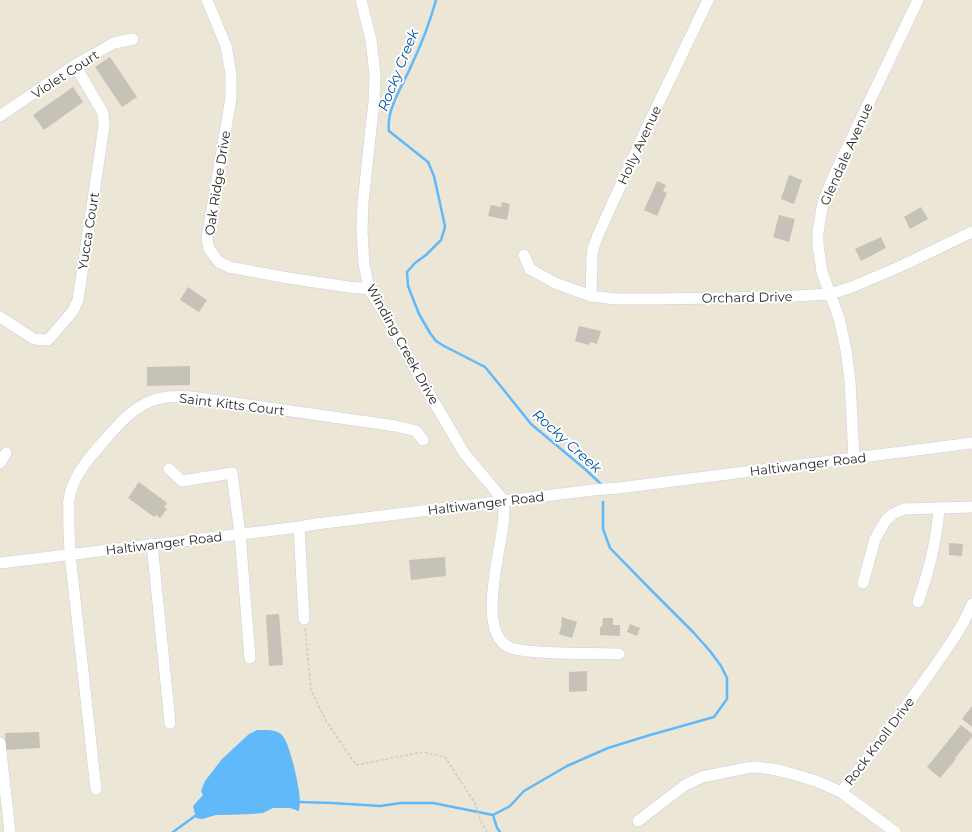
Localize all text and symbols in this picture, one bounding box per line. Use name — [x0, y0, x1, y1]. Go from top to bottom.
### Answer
water label: Rocky Creek — [373, 26, 423, 114]
street label: Violet Court — [28, 46, 102, 102]
street label: Glendale Avenue — [816, 100, 876, 208]
street label: Holly Avenue — [614, 103, 664, 187]
street label: Oak Ridge Drive — [201, 129, 233, 236]
street label: Yucca Court — [74, 191, 102, 271]
street label: Winding Creek Drive — [363, 281, 443, 407]
street label: Orchard Drive — [701, 288, 793, 306]
street label: Saint Kitts Court — [178, 390, 286, 418]
water label: Rocky Creek — [529, 405, 606, 477]
street label: Haltiwanger Road — [749, 449, 867, 479]
street label: Haltiwanger Road — [427, 488, 545, 518]
street label: Haltiwanger Road — [105, 528, 223, 558]
street label: Rock Knoll Drive — [841, 694, 918, 788]

